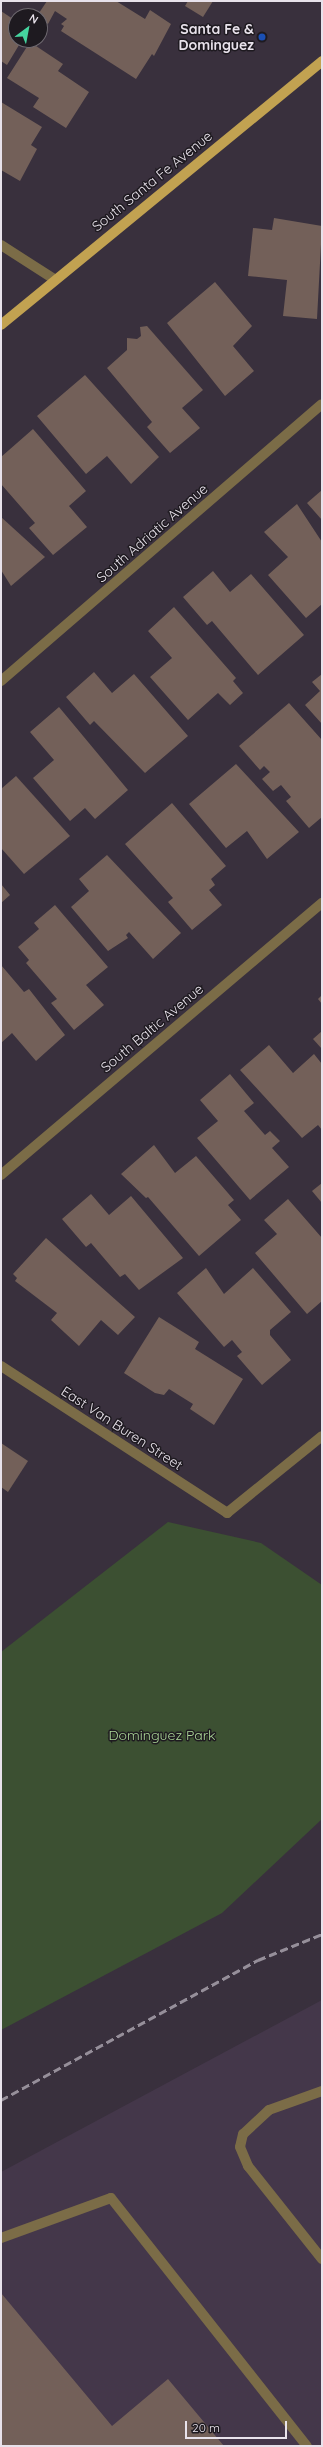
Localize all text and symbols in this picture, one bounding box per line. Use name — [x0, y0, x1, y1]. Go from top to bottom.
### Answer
north arrow — [8, 8, 48, 48]
text: N — [27, 11, 41, 27]
place label: Santa Fe & Dominguez — [179, 21, 254, 54]
marker: Santa Fe & Dominguez — [257, 32, 267, 42]
street label: South Santa Fe Avenue — [89, 127, 215, 235]
street label: South Adriatic Avenue — [93, 480, 211, 586]
street label: South Baltic Avenue — [97, 980, 207, 1076]
street label: East Van Buren Street — [58, 1382, 186, 1474]
park label: Dominguez Park — [108, 1727, 216, 1743]
scale bar — [187, 2413, 289, 2439]
text: 20 m — [192, 2420, 220, 2435]

